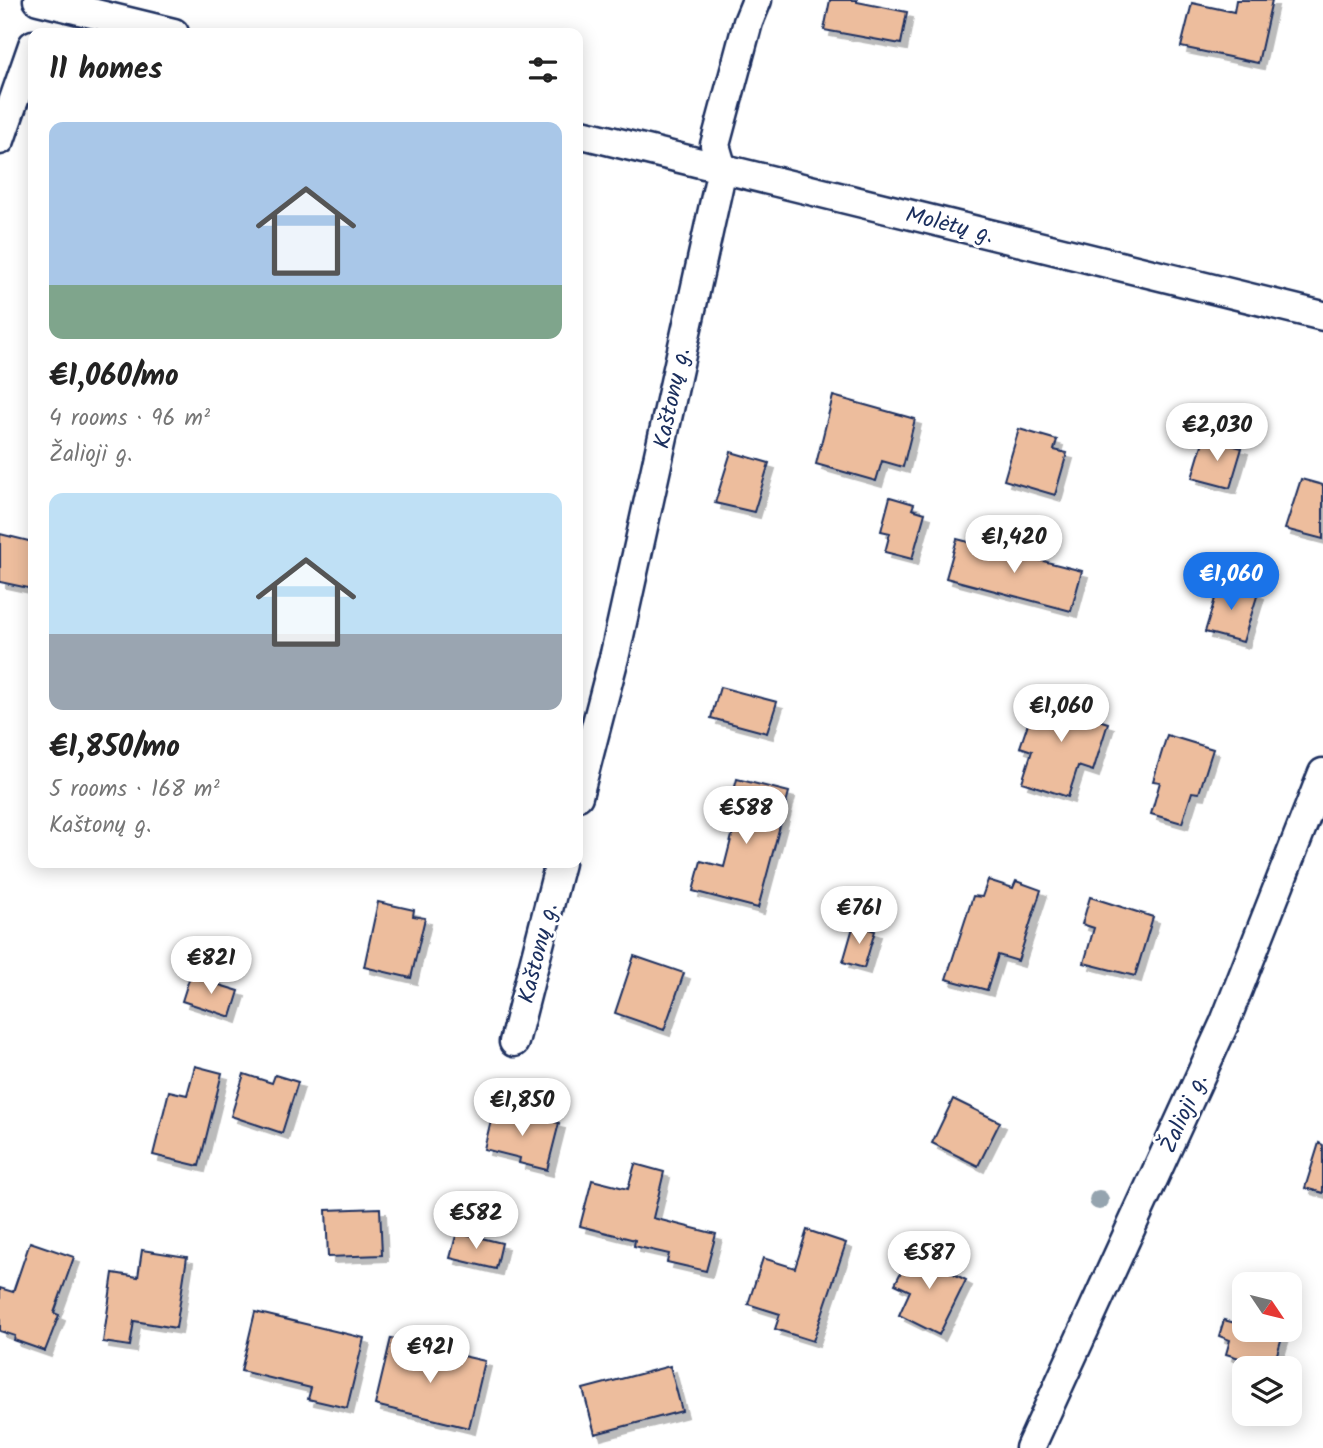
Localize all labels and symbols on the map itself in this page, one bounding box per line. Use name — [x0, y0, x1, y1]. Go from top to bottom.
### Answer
street label: Molėtų g. — [902, 198, 997, 254]
street label: Kaštonų g. — [645, 345, 701, 452]
pin: €2,030 — [1160, 404, 1274, 463]
pin: €1,420 — [957, 516, 1071, 575]
pin: €1,060 — [1174, 552, 1288, 612]
pin: €1,060 — [1004, 684, 1118, 744]
pin: €588 — [705, 786, 787, 846]
pin: €761 — [818, 886, 900, 946]
street label: Kaštonų g. — [509, 899, 569, 1008]
pin: €821 — [170, 936, 252, 996]
street label: Žalioji g. — [1151, 1068, 1218, 1159]
pin: €1,850 — [465, 1078, 579, 1138]
pin: €582 — [435, 1192, 517, 1251]
pin: €587 — [888, 1232, 970, 1291]
north arrow — [1232, 1272, 1302, 1342]
pin: €921 — [389, 1326, 471, 1385]

